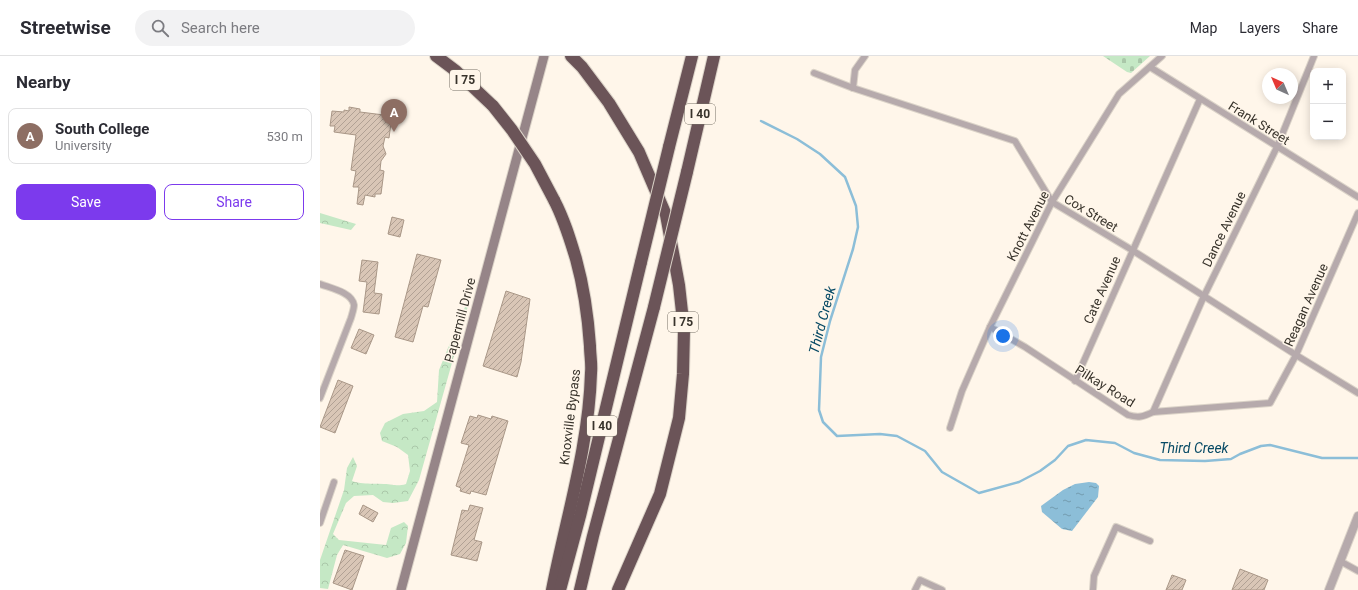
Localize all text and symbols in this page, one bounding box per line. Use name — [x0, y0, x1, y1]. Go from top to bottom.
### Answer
search box — [135, 10, 415, 46]
text: Streetwise — [20, 16, 111, 39]
icon: search — [149, 17, 171, 39]
text: Search here — [181, 19, 260, 37]
text: Map — [1190, 20, 1217, 36]
text: Layers — [1239, 20, 1280, 36]
text: Share — [1302, 20, 1338, 36]
north arrow — [1262, 68, 1298, 104]
map controls — [1310, 68, 1346, 140]
button: + — [1310, 68, 1346, 104]
road number: I 75 — [450, 70, 480, 90]
text: Nearby — [16, 72, 71, 92]
street label: Frank Street — [1226, 98, 1292, 148]
pin: A — [381, 99, 407, 132]
road number: I 40 — [685, 104, 715, 124]
button: − — [1310, 104, 1346, 140]
text: South College — [55, 120, 149, 138]
text: A — [26, 129, 34, 144]
text: 530 m — [266, 129, 303, 144]
text: University — [55, 138, 112, 153]
button: Save — [16, 184, 156, 220]
button: Share — [164, 184, 304, 220]
street label: Knott Avenue — [1004, 188, 1052, 264]
street label: Dance Avenue — [1199, 189, 1249, 269]
street label: Cox Street — [1062, 191, 1120, 235]
street label: Cate Avenue — [1080, 254, 1124, 326]
street label: Reagan Avenue — [1281, 261, 1331, 349]
street label: Papermill Drive — [441, 276, 479, 364]
water label: Third Creek — [805, 284, 839, 355]
road number: I 75 — [668, 312, 698, 332]
your location — [993, 326, 1013, 346]
street label: Pilkay Road — [1072, 362, 1138, 410]
street label: Knoxville Bypass — [557, 368, 583, 466]
road number: I 40 — [587, 416, 617, 436]
water label: Third Creek — [1159, 440, 1230, 456]

